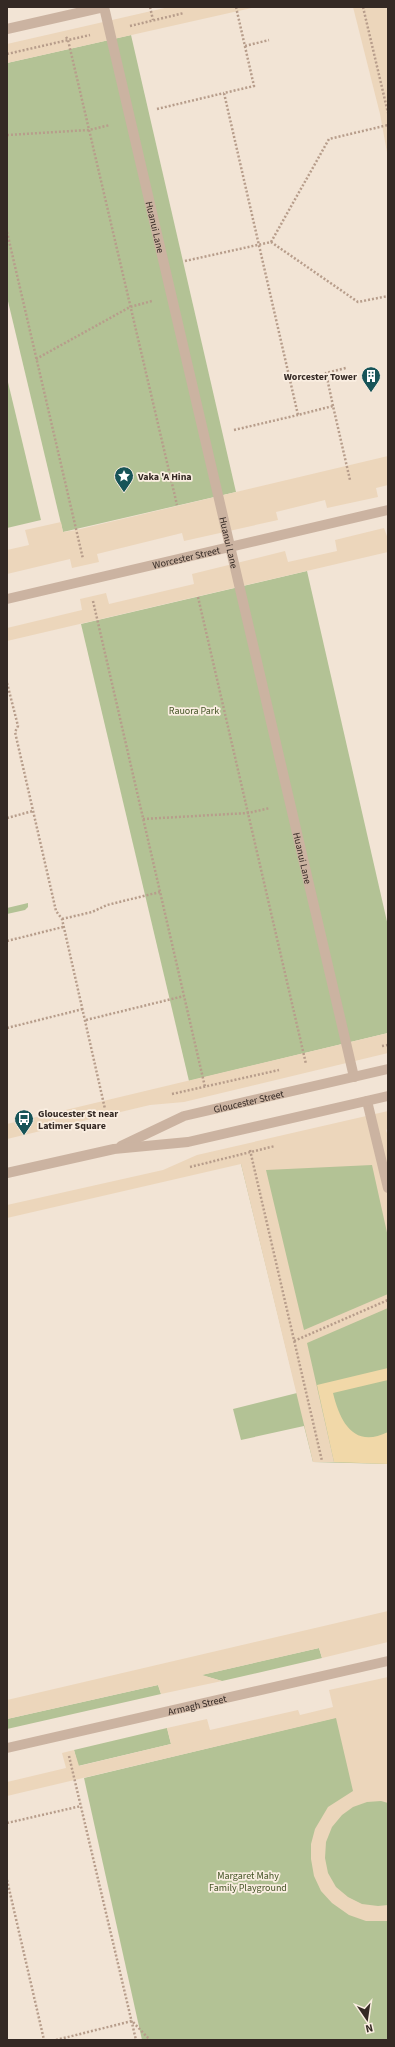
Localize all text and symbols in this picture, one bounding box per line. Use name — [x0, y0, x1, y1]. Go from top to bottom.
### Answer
street label: Huanui Lane — [142, 200, 167, 255]
building icon: Worcester Tower — [360, 365, 382, 393]
place label: Worcester Tower — [284, 370, 357, 384]
place icon: Vaka 'A Hina — [113, 465, 135, 493]
place label: Vaka 'A Hina — [137, 470, 192, 484]
street label: Huanui Lane — [215, 515, 241, 570]
street label: Worcester Street — [151, 543, 222, 573]
park label: Rauora Park — [169, 704, 219, 718]
street label: Huanui Lane — [289, 831, 315, 886]
street label: Gloucester Street — [212, 1087, 286, 1117]
place label: Gloucester St near Latimer Square — [38, 1107, 118, 1133]
bus stop icon: Gloucester St near Latimer Square — [13, 1108, 35, 1136]
street label: Armagh Street — [167, 1692, 229, 1719]
park label: Margaret Mahy Family Playground — [209, 1869, 287, 1895]
north arrow — [347, 1999, 387, 2039]
text: N — [364, 2020, 374, 2036]

